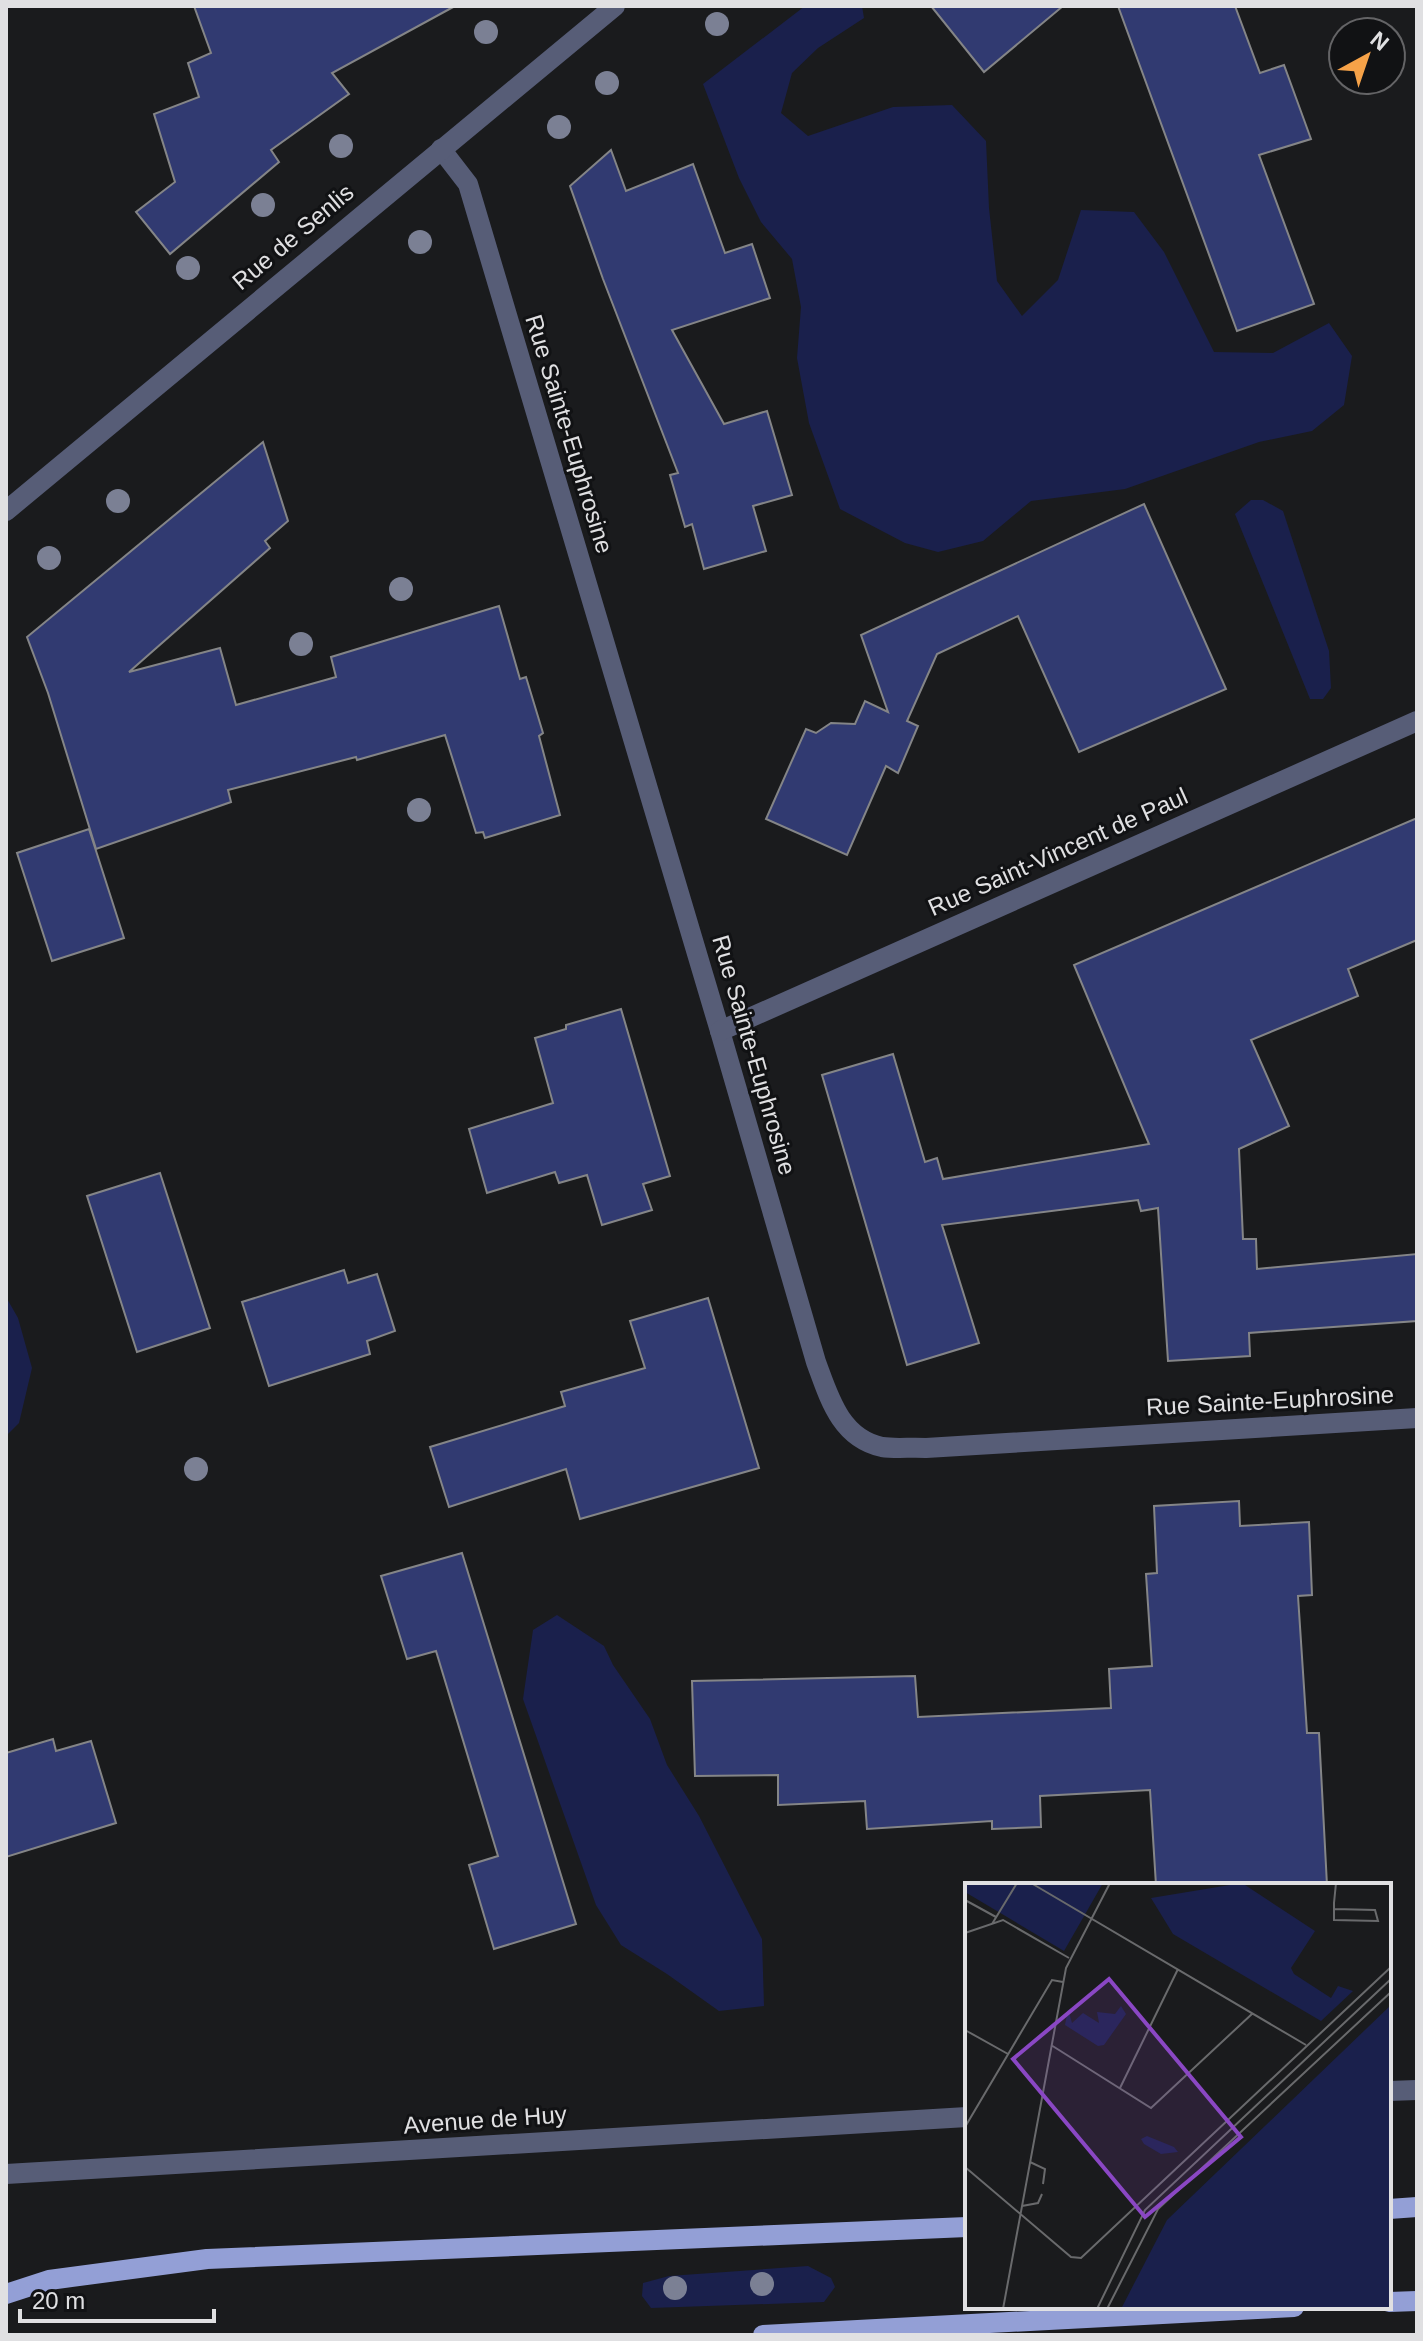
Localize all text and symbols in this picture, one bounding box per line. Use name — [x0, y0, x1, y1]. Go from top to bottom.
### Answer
north arrow — [1327, 16, 1407, 96]
text: N — [1365, 26, 1394, 56]
street label: Rue de Senlis — [227, 178, 359, 295]
street label: Rue Sainte-Euphrosine — [520, 311, 619, 556]
street label: Rue Saint-Vincent de Paul — [924, 782, 1192, 921]
street label: Rue Sainte-Euphrosine — [707, 932, 802, 1178]
street label: Rue Sainte-Euphrosine — [1145, 1381, 1395, 1420]
inset map — [965, 1883, 1391, 2309]
street label: Avenue de Huy — [402, 2100, 568, 2139]
scale bar — [20, 2273, 214, 2323]
text: 20 m — [32, 2287, 85, 2314]

